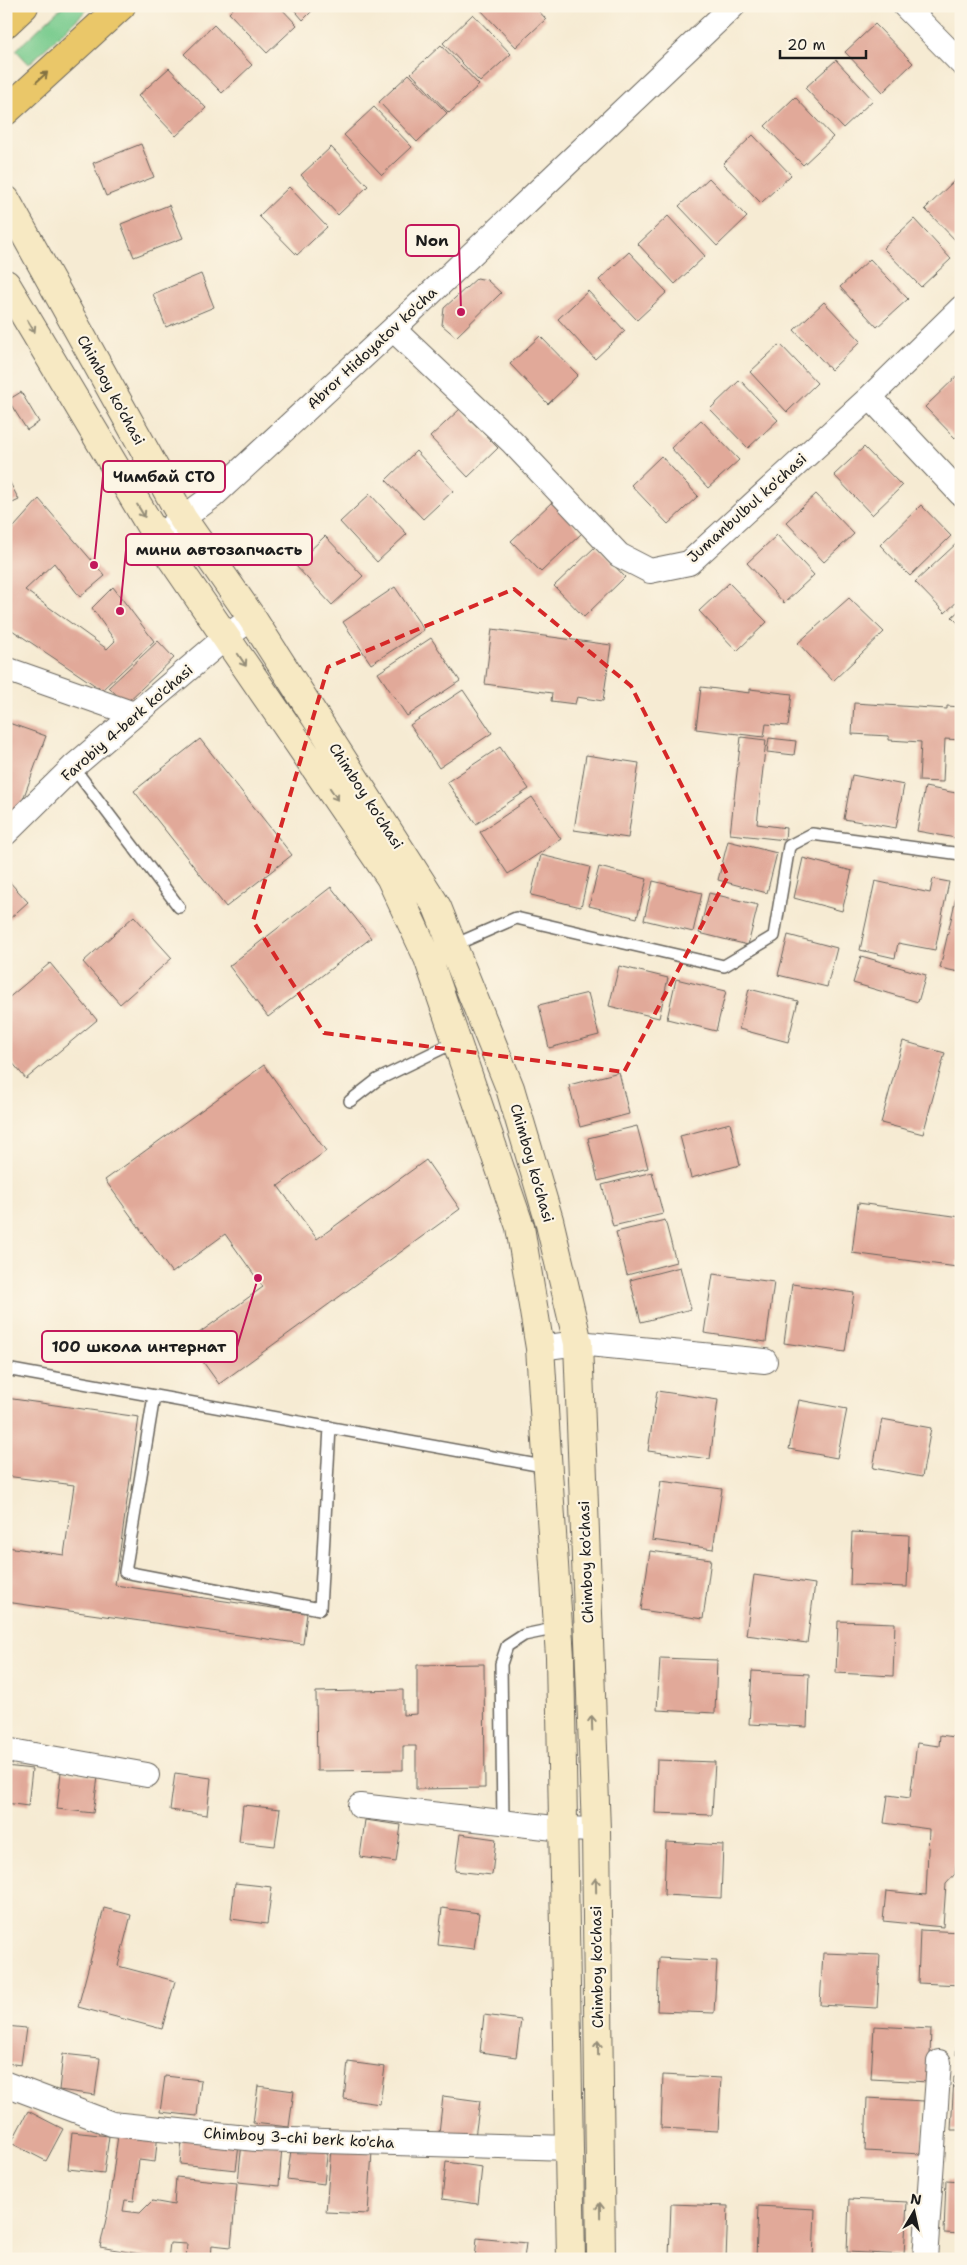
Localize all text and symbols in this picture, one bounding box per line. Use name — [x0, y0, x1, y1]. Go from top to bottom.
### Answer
scale bar — [780, 28, 866, 60]
text: 20 m — [787, 35, 826, 55]
one-way arrow — [35, 72, 48, 83]
callout: Non — [406, 225, 459, 256]
text: Non — [415, 230, 449, 251]
street label: Abror Hidoyatov ko'cha — [303, 282, 442, 414]
one-way arrow — [27, 318, 37, 332]
street label: Chimboy ko'chasi — [72, 331, 150, 449]
street label: Jumanbulbul ko'chasi — [683, 449, 811, 567]
callout: Чимбай СТО — [103, 461, 225, 492]
text: Чимбай СТО — [113, 466, 215, 487]
one-way arrow — [137, 503, 147, 517]
callout: мини автозапчасть — [126, 534, 312, 565]
text: мини автозапчасть — [136, 539, 303, 560]
one-way arrow — [237, 653, 247, 667]
street label: Farobiy 4-berk ko'chasi — [57, 660, 197, 786]
street label: Chimboy ko'chasi — [324, 739, 408, 853]
one-way arrow — [328, 787, 339, 801]
street label: Chimboy ko'chasi — [505, 1101, 559, 1225]
callout: 100 школа интернат — [42, 1331, 237, 1362]
text: 100 школа интернат — [52, 1336, 227, 1357]
street label: Chimboy ko'chasi — [574, 1500, 598, 1624]
one-way arrow — [588, 1715, 597, 1731]
one-way arrow — [591, 1877, 601, 1894]
street label: Chimboy ko'chasi — [586, 1905, 608, 2029]
one-way arrow — [593, 2040, 603, 2056]
street label: Chimboy 3-chi berk ko'cha — [203, 2123, 396, 2153]
north arrow — [890, 2188, 940, 2238]
text: N — [909, 2189, 923, 2209]
one-way arrow — [595, 2202, 605, 2218]

